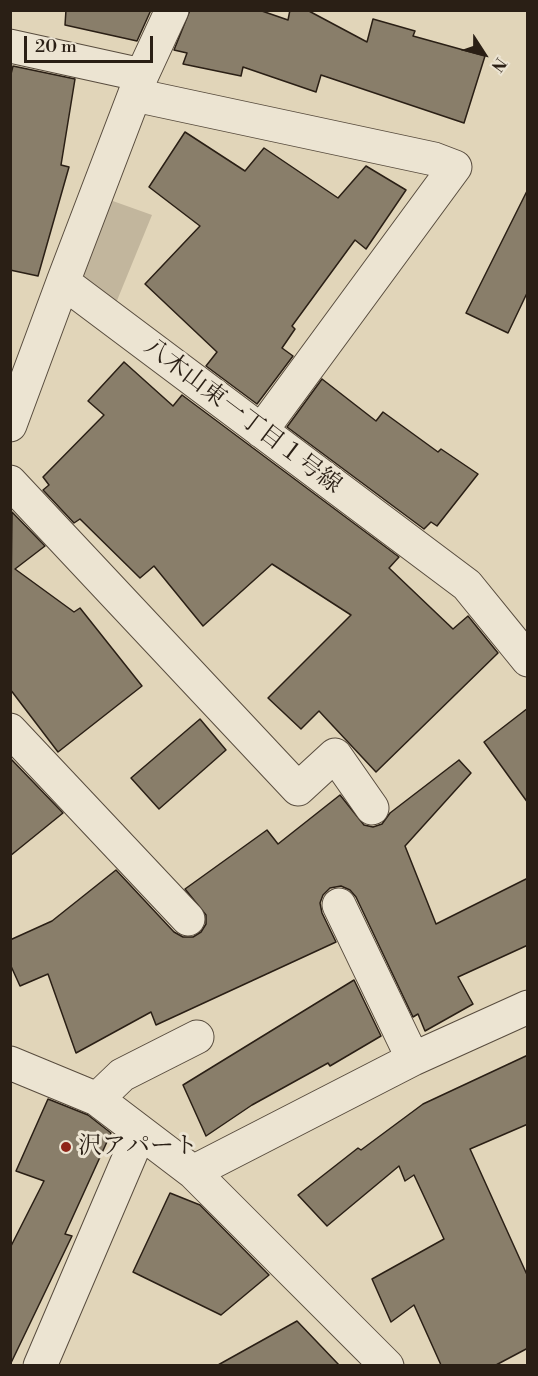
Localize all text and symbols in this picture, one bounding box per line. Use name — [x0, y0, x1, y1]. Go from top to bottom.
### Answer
scale bar — [27, 24, 156, 62]
north arrow — [454, 24, 514, 84]
text: 20 m — [35, 35, 77, 58]
text: N — [487, 54, 510, 76]
street label: 八木山東一丁目１号線 — [137, 333, 347, 501]
place label: 沢アパート — [78, 1133, 198, 1161]
marker: 沢アパート — [59, 1140, 73, 1154]

